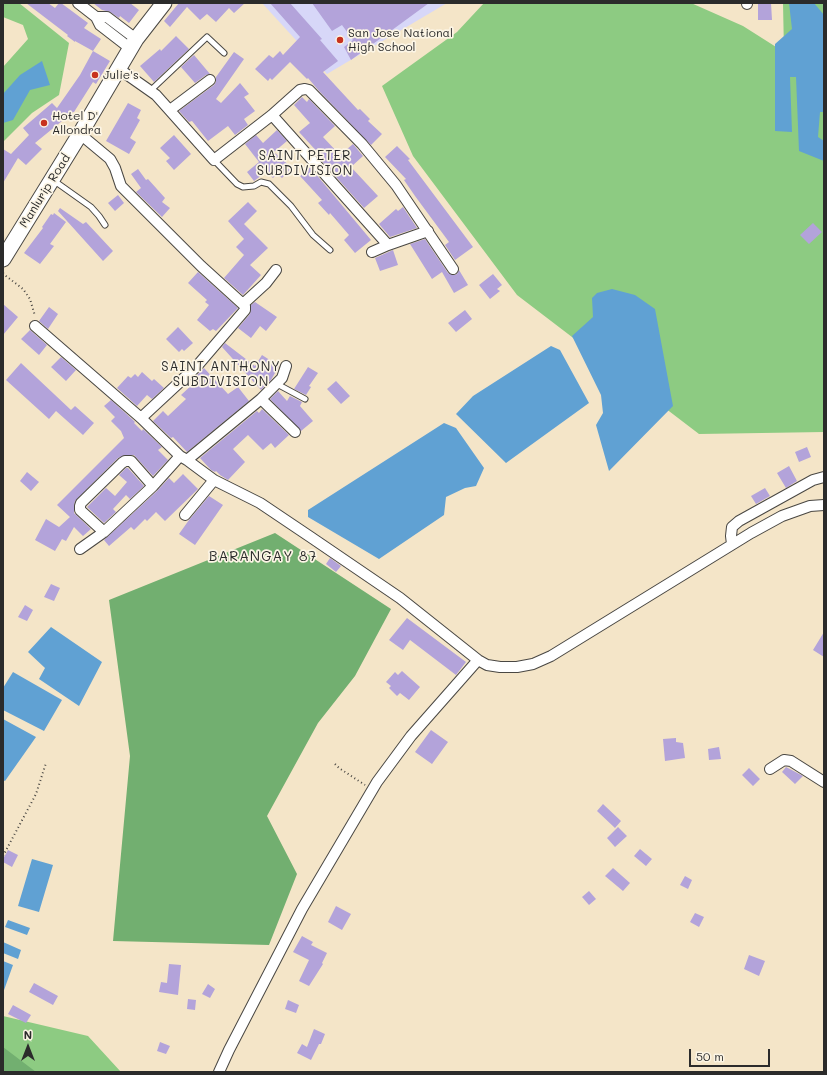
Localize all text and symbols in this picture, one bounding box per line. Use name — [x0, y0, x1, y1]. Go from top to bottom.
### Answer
place label: San Jose National High School — [348, 26, 453, 54]
marker: San Jose National High School — [335, 35, 345, 45]
place label: Julie's — [103, 68, 139, 82]
marker: Julie's — [90, 70, 100, 80]
place label: Hotel D' Allondra — [52, 109, 101, 137]
marker: Hotel D' Allondra — [39, 118, 49, 128]
district label: SAINT PETER SUBDIVISION — [257, 148, 353, 179]
street label: Manlurip Road — [17, 152, 73, 230]
district label: SAINT ANTHONY SUBDIVISION — [161, 359, 281, 390]
district label: BARANGAY 87 — [209, 549, 317, 565]
north arrow — [8, 1027, 48, 1067]
text: N — [24, 1027, 32, 1042]
scale bar — [691, 1041, 772, 1067]
text: 50 m — [696, 1048, 724, 1064]

